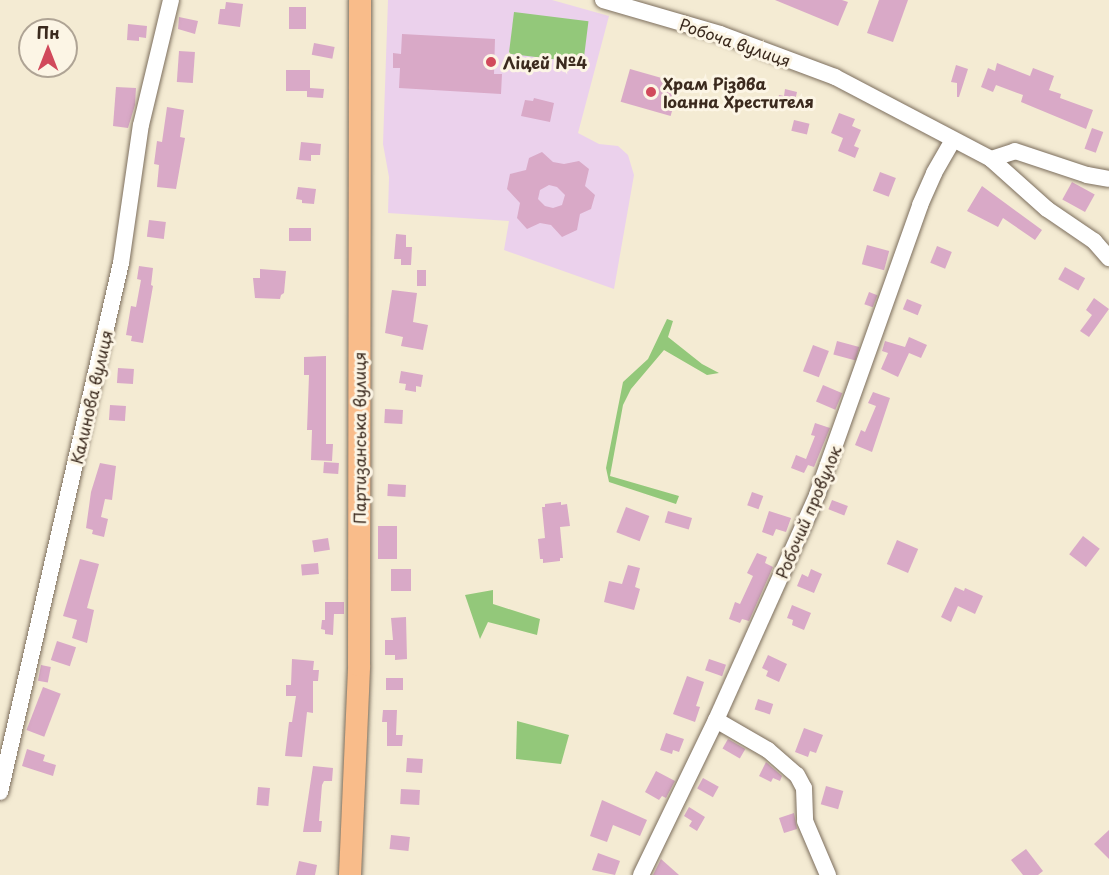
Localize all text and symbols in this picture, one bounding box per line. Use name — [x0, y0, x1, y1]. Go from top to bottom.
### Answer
street label: Робоча вулиця — [677, 14, 793, 70]
north arrow — [18, 18, 78, 78]
text: Пн — [36, 20, 60, 44]
place label: Ліцей №4 — [503, 52, 587, 72]
marker: Ліцей №4 — [484, 55, 498, 69]
place label: Храм Різдва Іоанна Хрестителя — [663, 73, 814, 111]
marker: Храм Різдва Іоанна Хрестителя — [644, 85, 658, 99]
street label: Калинова вулиця — [66, 328, 116, 466]
street label: Партизанська вулиця — [349, 351, 369, 525]
street label: Робочий провулок — [771, 442, 845, 582]

